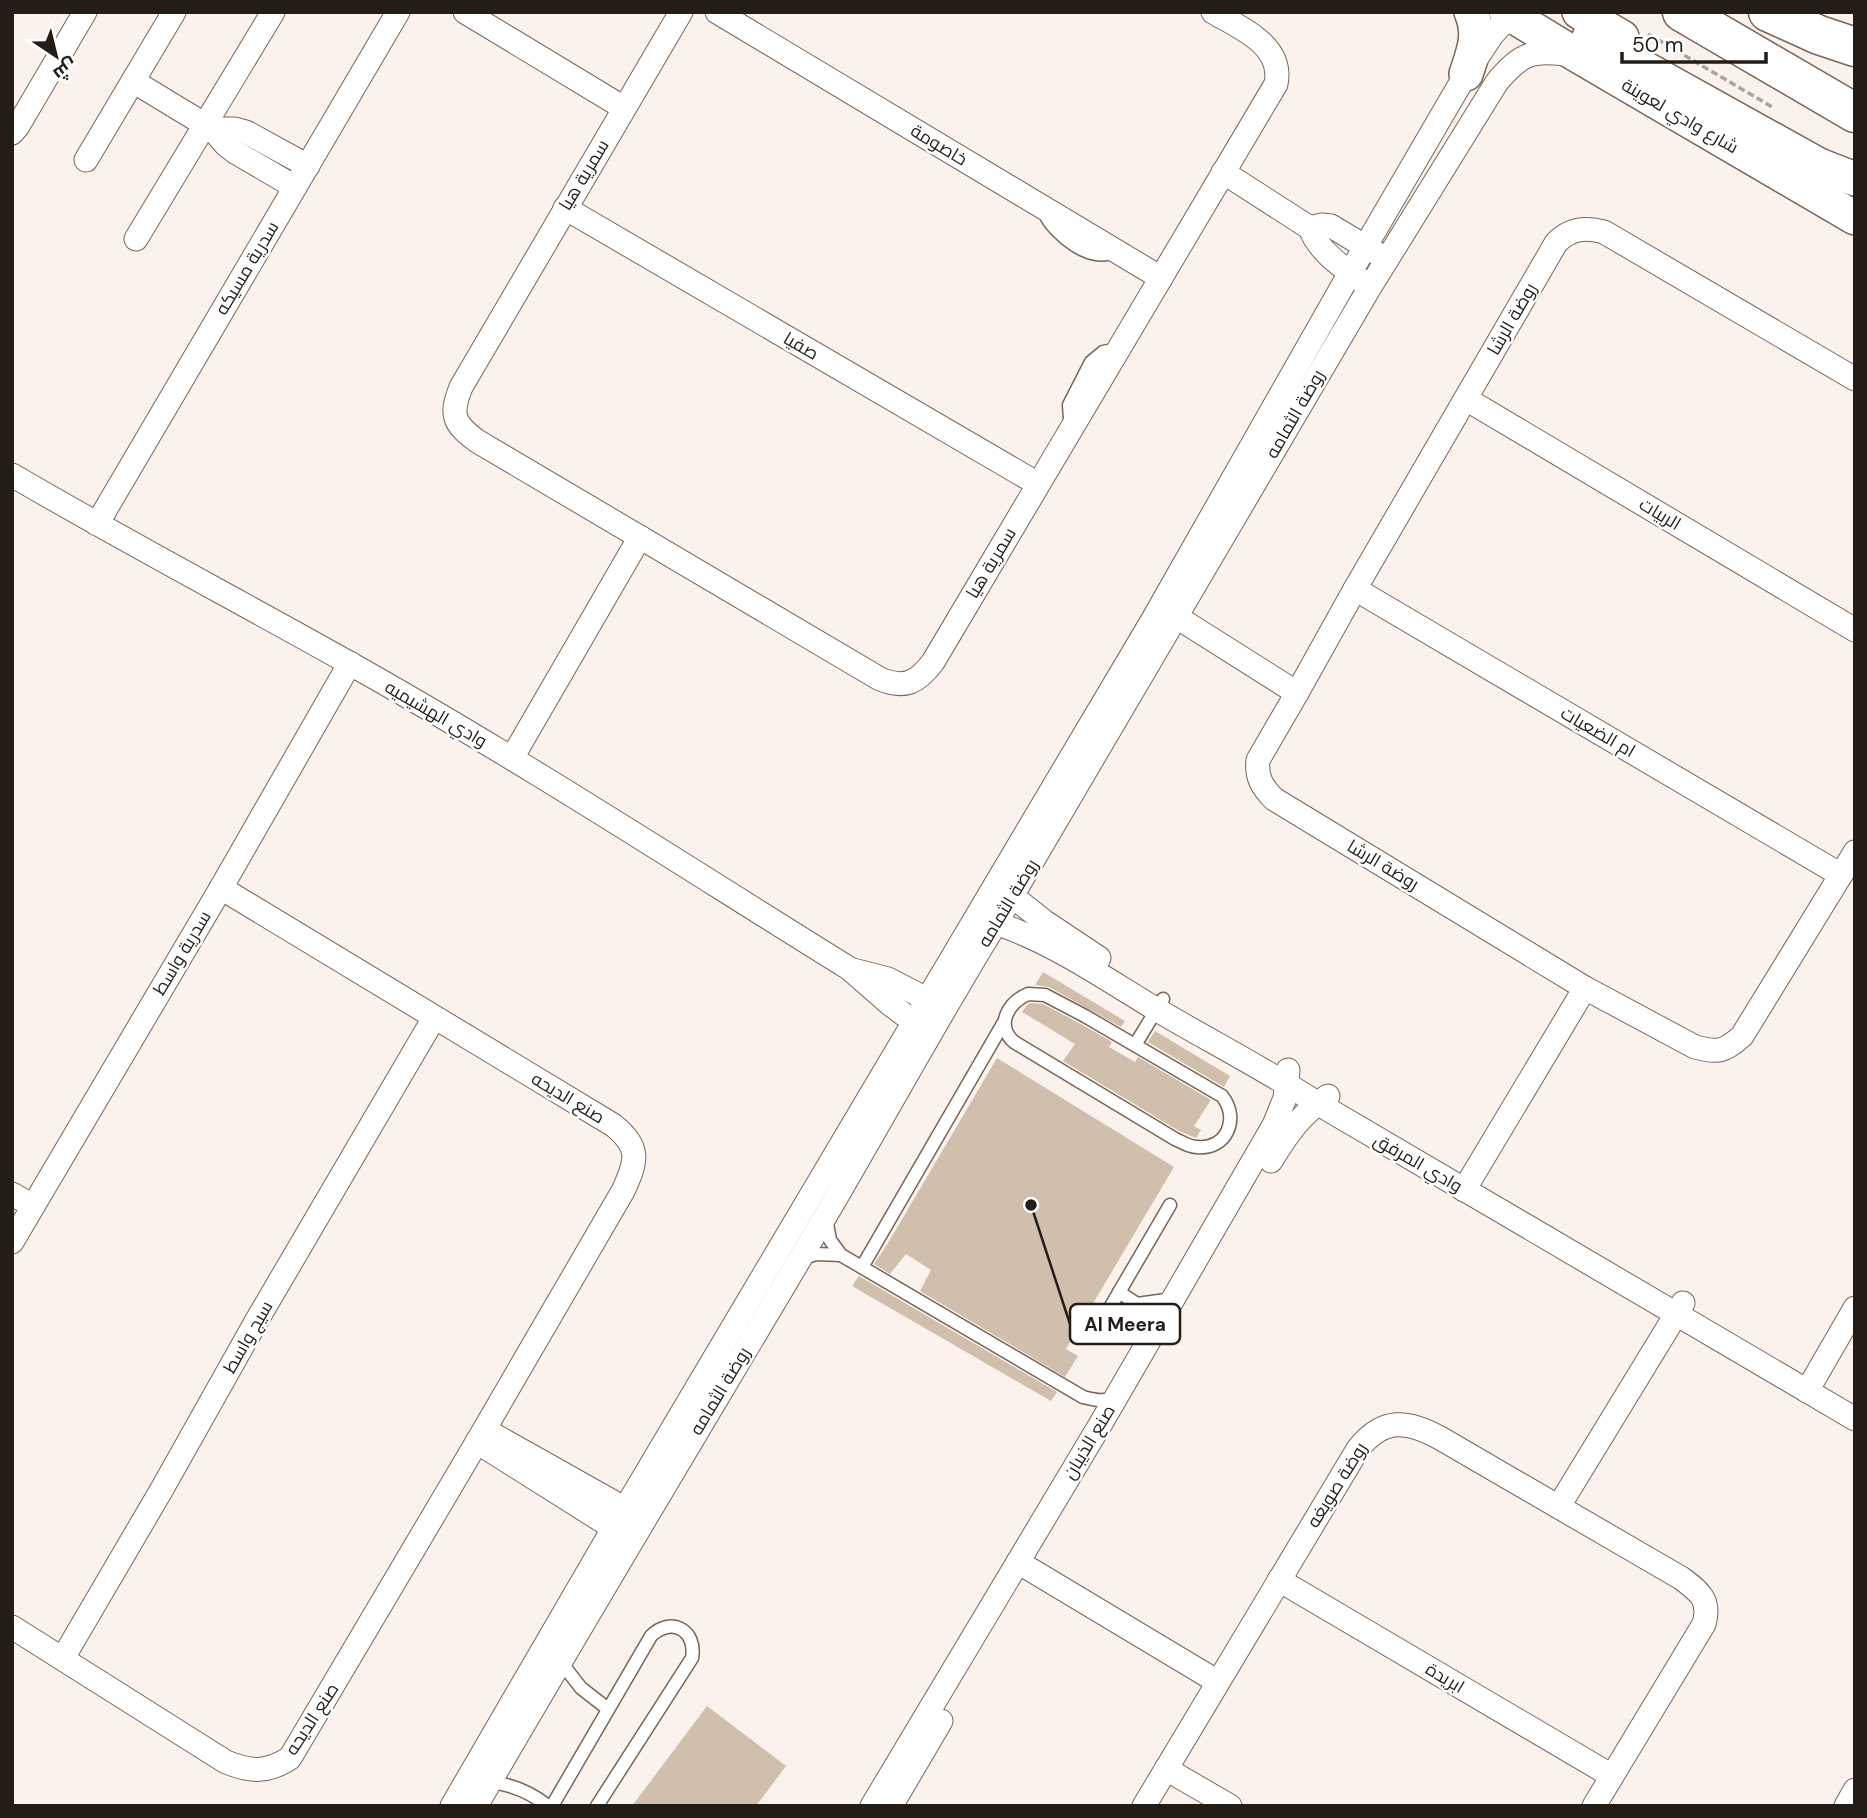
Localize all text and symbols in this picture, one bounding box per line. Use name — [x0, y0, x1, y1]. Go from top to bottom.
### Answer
north arrow — [21, 21, 91, 91]
scale bar — [1622, 21, 1766, 65]
text: 50 m — [1632, 31, 1683, 59]
text: ش — [48, 52, 83, 87]
street label: شارع وادي لعوينة — [1616, 73, 1743, 161]
street label: خاصومة — [906, 119, 972, 171]
street label: سمرية هيا — [553, 135, 615, 215]
street label: سدرية مسيكه — [210, 217, 284, 319]
street label: روضة الرشا — [1482, 278, 1542, 360]
street label: صفيا — [779, 326, 823, 366]
street label: روضة الثمامه — [1260, 365, 1330, 463]
street label: الربيات — [1635, 492, 1685, 536]
street label: سمرية هيا — [960, 523, 1022, 603]
street label: وادي الهشيميه — [379, 675, 492, 755]
street label: ام الضعيات — [1556, 701, 1640, 763]
street label: روضة الرشا — [1343, 834, 1423, 896]
street label: روضة الثمامه — [972, 854, 1044, 952]
street label: سدرية واسط — [147, 906, 217, 1000]
street label: صنع الديحه — [527, 1067, 609, 1129]
street label: وادي المرفق — [1368, 1128, 1467, 1200]
street label: سيج واسط — [218, 1296, 278, 1378]
callout: Al Meera — [1070, 1304, 1180, 1344]
text: Al Meera — [1084, 1312, 1166, 1337]
street label: روضة الثمامه — [684, 1342, 756, 1440]
street label: صنع الذيبان — [1057, 1400, 1121, 1484]
street label: روضة صويغه — [1301, 1438, 1373, 1532]
street label: ابريدة — [1421, 1657, 1469, 1699]
street label: صنع الديحه — [280, 1678, 344, 1760]

